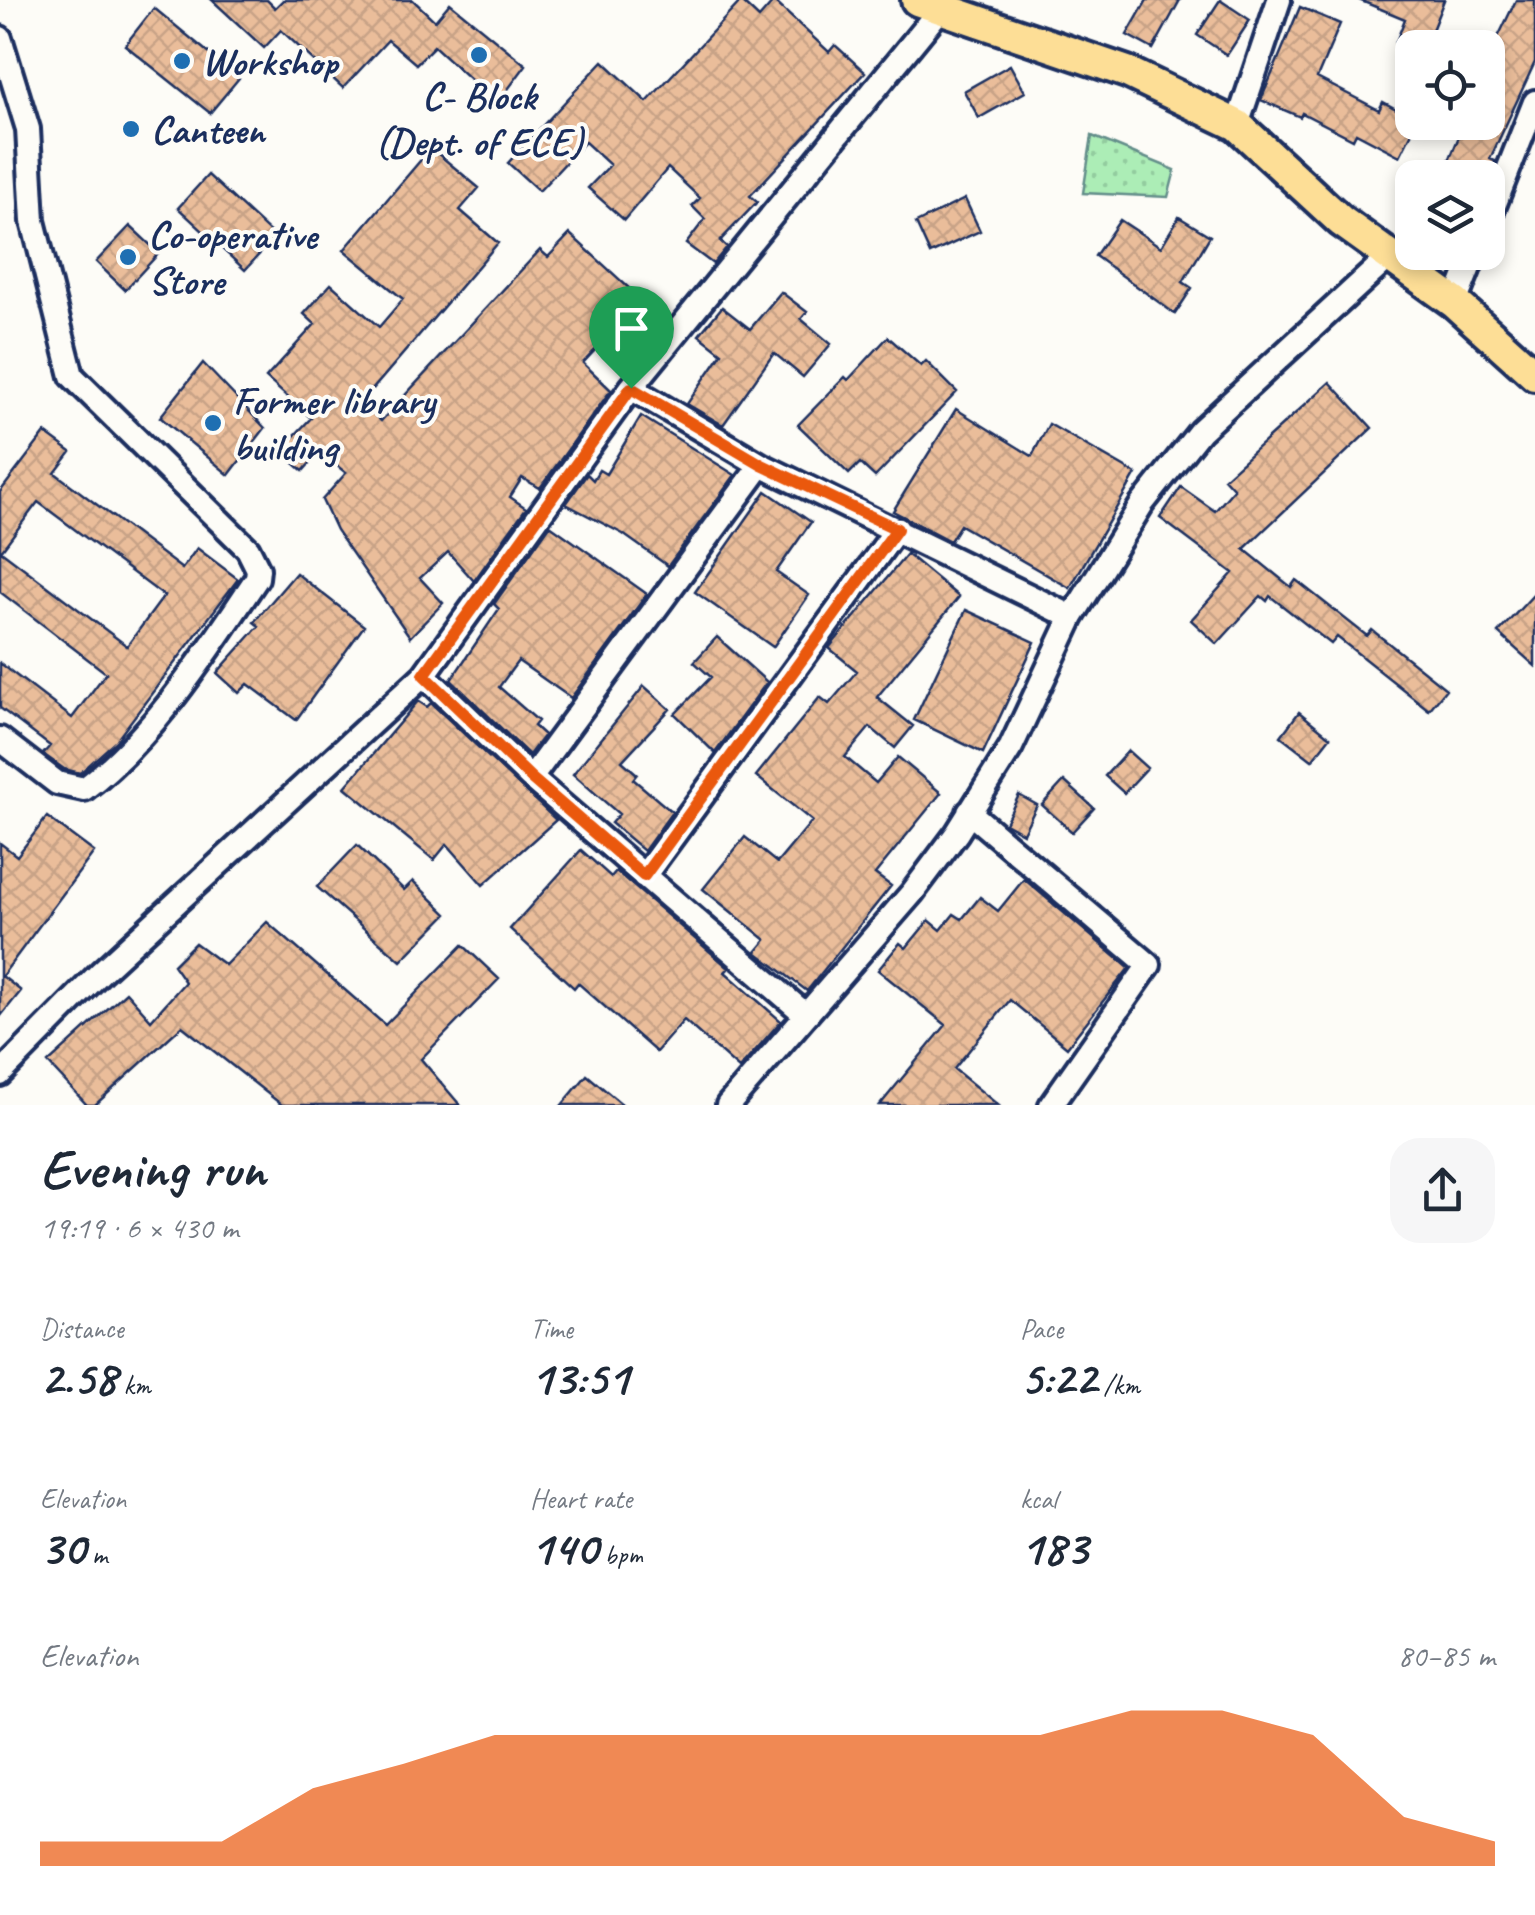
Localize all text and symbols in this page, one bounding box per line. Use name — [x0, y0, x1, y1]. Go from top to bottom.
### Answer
map controls — [1395, 30, 1505, 270]
button: locate — [1395, 30, 1505, 140]
place label: Workshop — [202, 37, 340, 87]
marker: C- Block (Dept. of ECE) — [468, 44, 490, 66]
marker: Workshop — [171, 50, 193, 72]
place label: C- Block (Dept. of ECE) — [375, 71, 585, 167]
place label: Canteen — [151, 105, 267, 155]
marker: Canteen — [120, 118, 142, 140]
button: layers — [1395, 160, 1505, 270]
place label: Co-operative Store — [148, 210, 319, 306]
marker: Co-operative Store — [117, 246, 139, 268]
pin — [589, 286, 674, 389]
icon: arrive — [604, 301, 659, 356]
place label: Former library building — [233, 376, 438, 472]
marker: Former library building — [202, 412, 224, 434]
text: Evening run — [40, 1134, 265, 1204]
button: share — [1390, 1138, 1495, 1243]
text: 19:19 · 6 × 430 m — [40, 1207, 238, 1248]
text: Distance — [40, 1311, 124, 1346]
text: Time — [530, 1311, 573, 1346]
text: Pace — [1020, 1311, 1063, 1346]
text: 2.58 — [40, 1346, 117, 1409]
text: 13:51 — [530, 1346, 629, 1409]
text: 5:22 — [1020, 1346, 1097, 1409]
text: km — [117, 1367, 151, 1402]
text: /km — [1097, 1367, 1140, 1402]
text: Elevation — [40, 1481, 126, 1516]
text: Heart rate — [530, 1481, 632, 1516]
text: kcal — [1020, 1481, 1057, 1516]
text: 30 — [40, 1516, 85, 1579]
text: 140 — [530, 1516, 598, 1579]
text: 183 — [1020, 1516, 1088, 1579]
text: m — [85, 1537, 107, 1572]
text: bpm — [598, 1537, 643, 1572]
text: Elevation — [40, 1635, 138, 1676]
text: 80–85 m — [1397, 1635, 1495, 1676]

